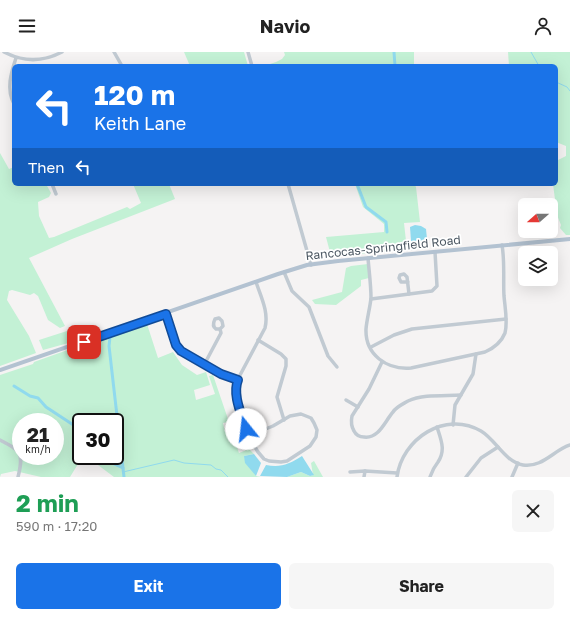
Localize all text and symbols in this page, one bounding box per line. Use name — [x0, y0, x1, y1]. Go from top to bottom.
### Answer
icon: menu — [16, 15, 38, 37]
text: Navio — [260, 15, 310, 37]
icon: person — [532, 15, 554, 37]
text: 120 m — [94, 78, 175, 111]
icon: left — [28, 80, 80, 132]
text: Keith Lane — [94, 112, 186, 134]
icon: left — [72, 156, 94, 178]
text: Then — [28, 158, 64, 176]
north arrow — [518, 198, 558, 238]
map controls — [518, 198, 558, 286]
street label: Rancocas-Springfield Road — [305, 232, 461, 263]
button: layers — [518, 246, 558, 286]
pin — [67, 325, 101, 359]
icon: arrive — [73, 331, 95, 353]
position arrow — [225, 408, 267, 450]
speed limit sign: 30 — [72, 413, 124, 465]
text: 21 — [27, 422, 49, 446]
text: km/h — [25, 443, 51, 455]
text: 2 min — [16, 488, 79, 517]
button: close — [512, 490, 554, 532]
text: 590 m · 17:20 — [16, 518, 97, 534]
button: Exit — [16, 563, 281, 609]
button: Share — [289, 563, 554, 609]

